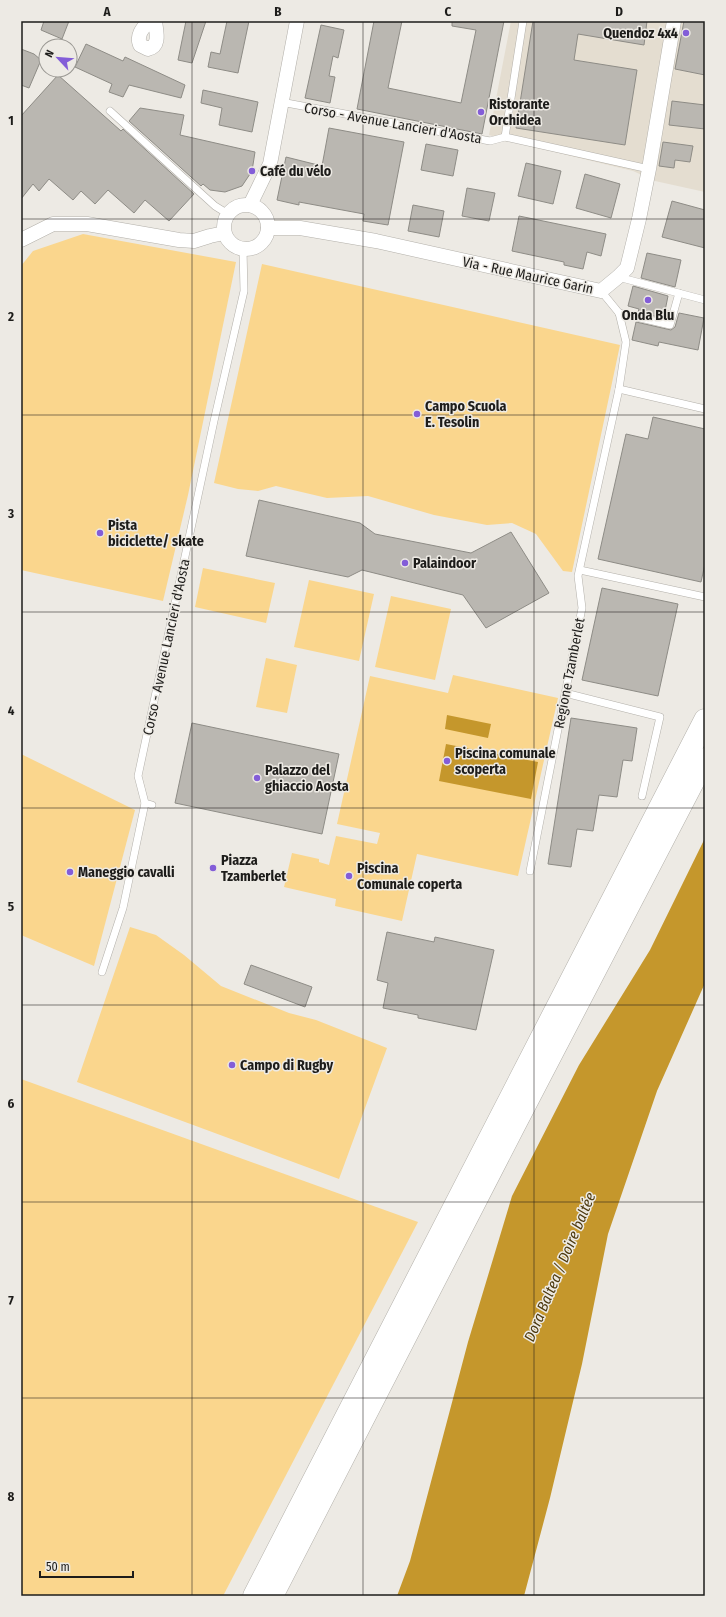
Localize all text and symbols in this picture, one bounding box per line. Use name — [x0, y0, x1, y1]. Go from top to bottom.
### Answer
text: A — [102, 4, 111, 19]
text: B — [274, 4, 282, 19]
text: C — [445, 4, 452, 19]
text: D — [615, 4, 623, 19]
place label: Quendoz 4x4 — [603, 25, 678, 42]
marker: Quendoz 4x4 — [681, 28, 691, 38]
north arrow — [38, 38, 78, 78]
text: N — [42, 48, 57, 60]
place label: Ristorante Orchidea — [489, 96, 550, 129]
street label: Corso - Avenue Lancieri d'Aosta — [303, 100, 483, 147]
marker: Ristorante Orchidea — [476, 107, 486, 117]
text: 1 — [8, 113, 14, 128]
place label: Café du vélo — [260, 163, 332, 180]
marker: Café du vélo — [247, 166, 257, 176]
street label: Via - Rue Maurice Garin — [461, 253, 595, 298]
marker: Onda Blu — [643, 295, 653, 305]
place label: Onda Blu — [622, 307, 674, 324]
text: 2 — [7, 309, 14, 324]
place label: Campo Scuola E. Tesolin — [425, 398, 507, 431]
marker: Campo Scuola E. Tesolin — [412, 409, 422, 419]
text: 3 — [7, 506, 14, 521]
place label: Pista biciclette/ skate — [108, 517, 204, 550]
marker: Pista biciclette/ skate — [95, 528, 105, 538]
place label: Palaindoor — [413, 555, 477, 572]
street label: Corso - Avenue Lancieri d'Aosta — [139, 557, 194, 737]
marker: Palaindoor — [400, 558, 410, 568]
street label: Regione Tzamberlet — [550, 616, 589, 730]
text: 4 — [8, 703, 15, 718]
place label: Piscina comunale scoperta — [455, 745, 556, 778]
marker: Piscina comunale scoperta — [442, 756, 452, 766]
place label: Palazzo del ghiaccio Aosta — [265, 762, 349, 795]
marker: Palazzo del ghiaccio Aosta — [252, 773, 262, 783]
place label: Piazza Tzamberlet — [221, 852, 287, 885]
place label: Piscina Comunale coperta — [357, 860, 462, 893]
marker: Piazza Tzamberlet — [208, 863, 218, 873]
place label: Maneggio cavalli — [78, 864, 175, 881]
marker: Maneggio cavalli — [65, 867, 75, 877]
marker: Piscina Comunale coperta — [344, 871, 354, 881]
text: 5 — [8, 899, 14, 914]
place label: Campo di Rugby — [240, 1057, 334, 1074]
marker: Campo di Rugby — [227, 1060, 237, 1070]
text: 6 — [8, 1096, 15, 1111]
water label: Dora Baltea / Doire baltée — [520, 1190, 600, 1344]
text: 7 — [8, 1293, 14, 1308]
text: 8 — [8, 1489, 15, 1504]
scale bar — [40, 1553, 133, 1579]
text: 50 m — [46, 1560, 70, 1574]

